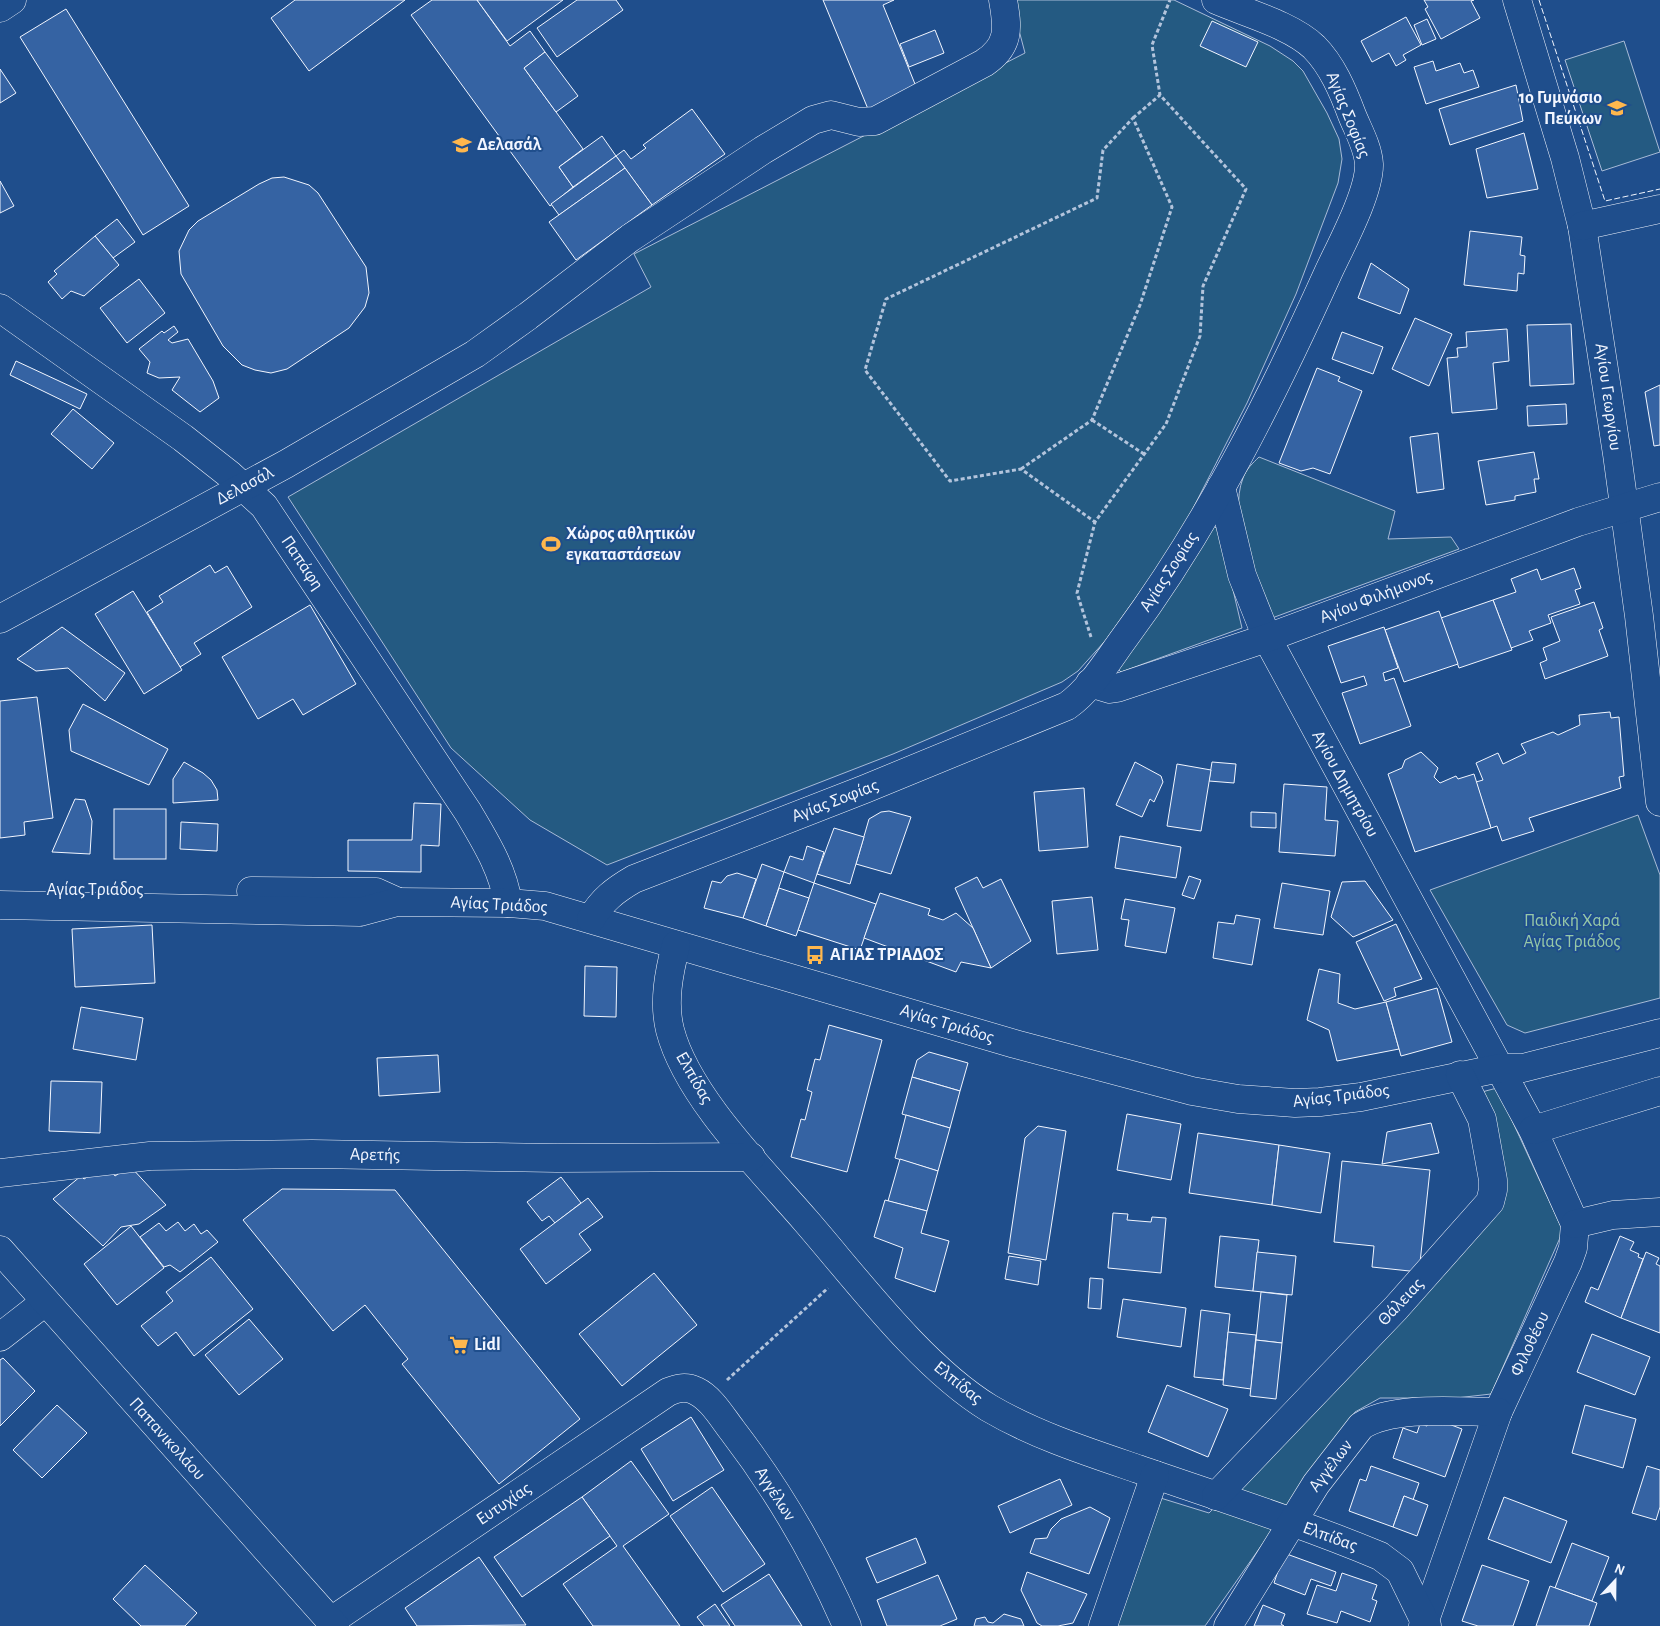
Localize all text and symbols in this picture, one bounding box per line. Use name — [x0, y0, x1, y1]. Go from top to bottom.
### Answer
street label: Αγίας Σοφίας — [1323, 69, 1374, 161]
place label: 1ο Γυμνάσιο Πεύκων — [1519, 88, 1602, 128]
school or university icon: 1ο Γυμνάσιο Πεύκων — [1606, 97, 1628, 119]
school or university icon: Δελασάλ — [451, 134, 473, 156]
place label: Δελασάλ — [477, 135, 542, 154]
street label: Αγίου Γεωργίου — [1592, 342, 1625, 452]
street label: Δελασάλ — [213, 463, 277, 509]
place label: Χώρος αθλητικών εγκαταστάσεων — [566, 525, 695, 564]
street label: Αγίας Σοφίας — [1136, 528, 1201, 615]
street label: Παπάφη — [277, 533, 327, 593]
sports icon: Χώρος αθλητικών εγκαταστάσεων — [540, 533, 562, 555]
street label: Αγίου Φιλήμονος — [1317, 566, 1435, 627]
street label: Αγίου Δημητρίου — [1308, 727, 1383, 840]
street label: Αγίας Σοφίας — [789, 775, 881, 826]
street label: Αγίας Τριάδος — [46, 880, 144, 899]
street label: Αγίας Τριάδος — [450, 892, 548, 917]
park label: Παιδική Χαρά Αγίας Τριάδος — [1523, 912, 1621, 951]
bus stop icon: ΑΓΙΑΣ ΤΡΙΑΔΟΣ — [804, 944, 826, 966]
place label: ΑΓΙΑΣ ΤΡΙΑΔΟΣ — [830, 946, 944, 964]
street label: Αγίας Τριάδος — [898, 1000, 996, 1047]
street label: Ελπίδας — [672, 1048, 717, 1107]
street label: Αγίας Τριάδος — [1292, 1080, 1390, 1111]
street label: Αρετής — [350, 1146, 400, 1164]
street label: Θάλειας — [1375, 1275, 1427, 1329]
street label: Φιλοθέου — [1507, 1309, 1553, 1379]
supermarket icon: Lidl — [448, 1334, 470, 1356]
place label: Lidl — [474, 1336, 501, 1354]
street label: Ελπίδας — [930, 1357, 986, 1408]
street label: Παπανικολάου — [126, 1394, 208, 1484]
street label: Αγγέλων — [1306, 1436, 1357, 1495]
street label: Αγγέλων — [751, 1464, 799, 1525]
street label: Ευτυχίας — [473, 1478, 535, 1529]
street label: Ελπίδας — [1300, 1518, 1360, 1555]
north arrow — [1590, 1556, 1640, 1606]
text: N — [1612, 1562, 1627, 1578]

